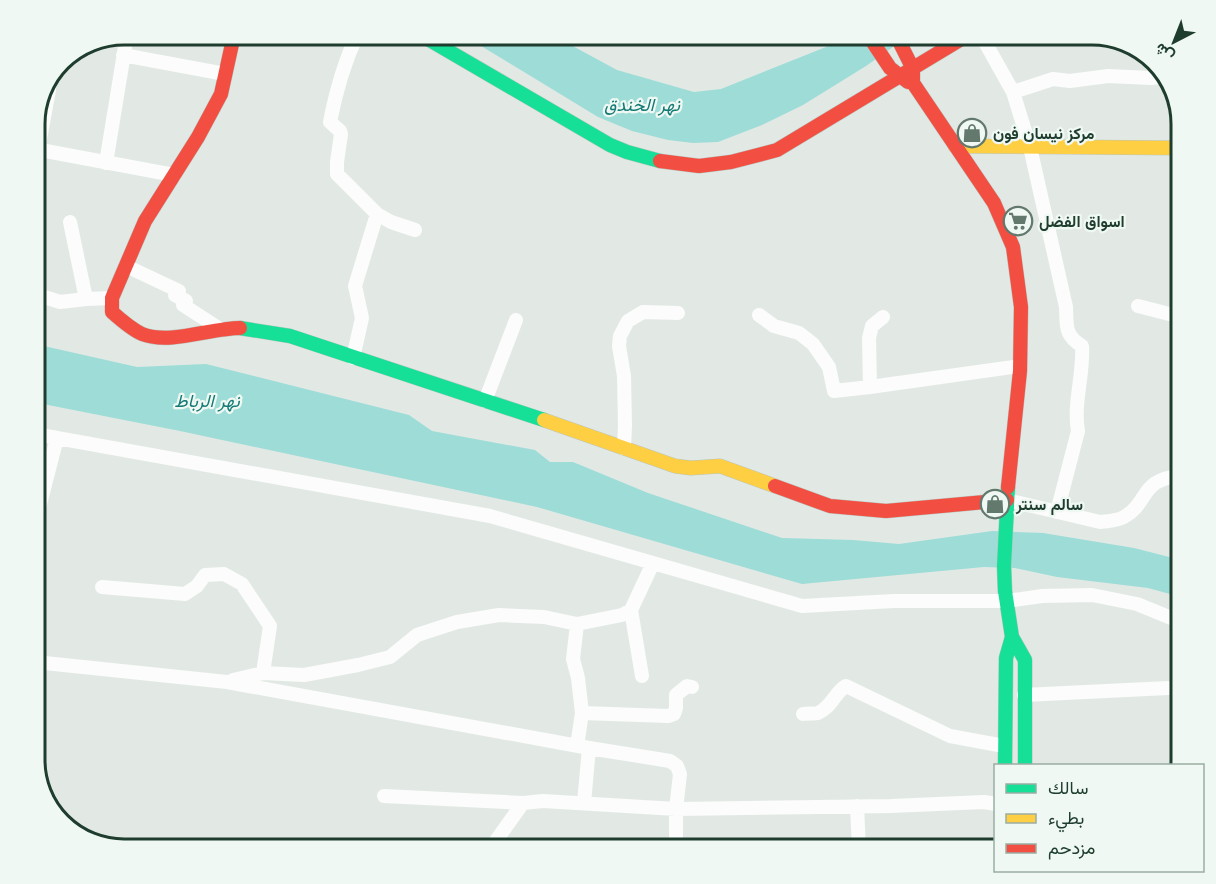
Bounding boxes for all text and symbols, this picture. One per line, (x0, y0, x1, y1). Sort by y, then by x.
north arrow (1144, 12, 1204, 72)
text: ش (1151, 39, 1178, 66)
water label: نهر الخندق (604, 95, 681, 116)
shop icon: مركز نيسان فون (956, 117, 988, 149)
place label: مركز نيسان فون (993, 125, 1095, 144)
supermarket icon: اسواق الفضل (1002, 205, 1034, 237)
place label: اسواق الفضل (1039, 213, 1125, 232)
water label: نهر الرباط (174, 391, 240, 412)
shop icon: سالم سنتر (979, 488, 1011, 520)
place label: سالم سنتر (1015, 496, 1083, 515)
legend (994, 764, 1204, 872)
text: سالك (1048, 778, 1088, 798)
text: بطيء (1048, 808, 1084, 833)
text: مزدحم (1048, 838, 1095, 860)

